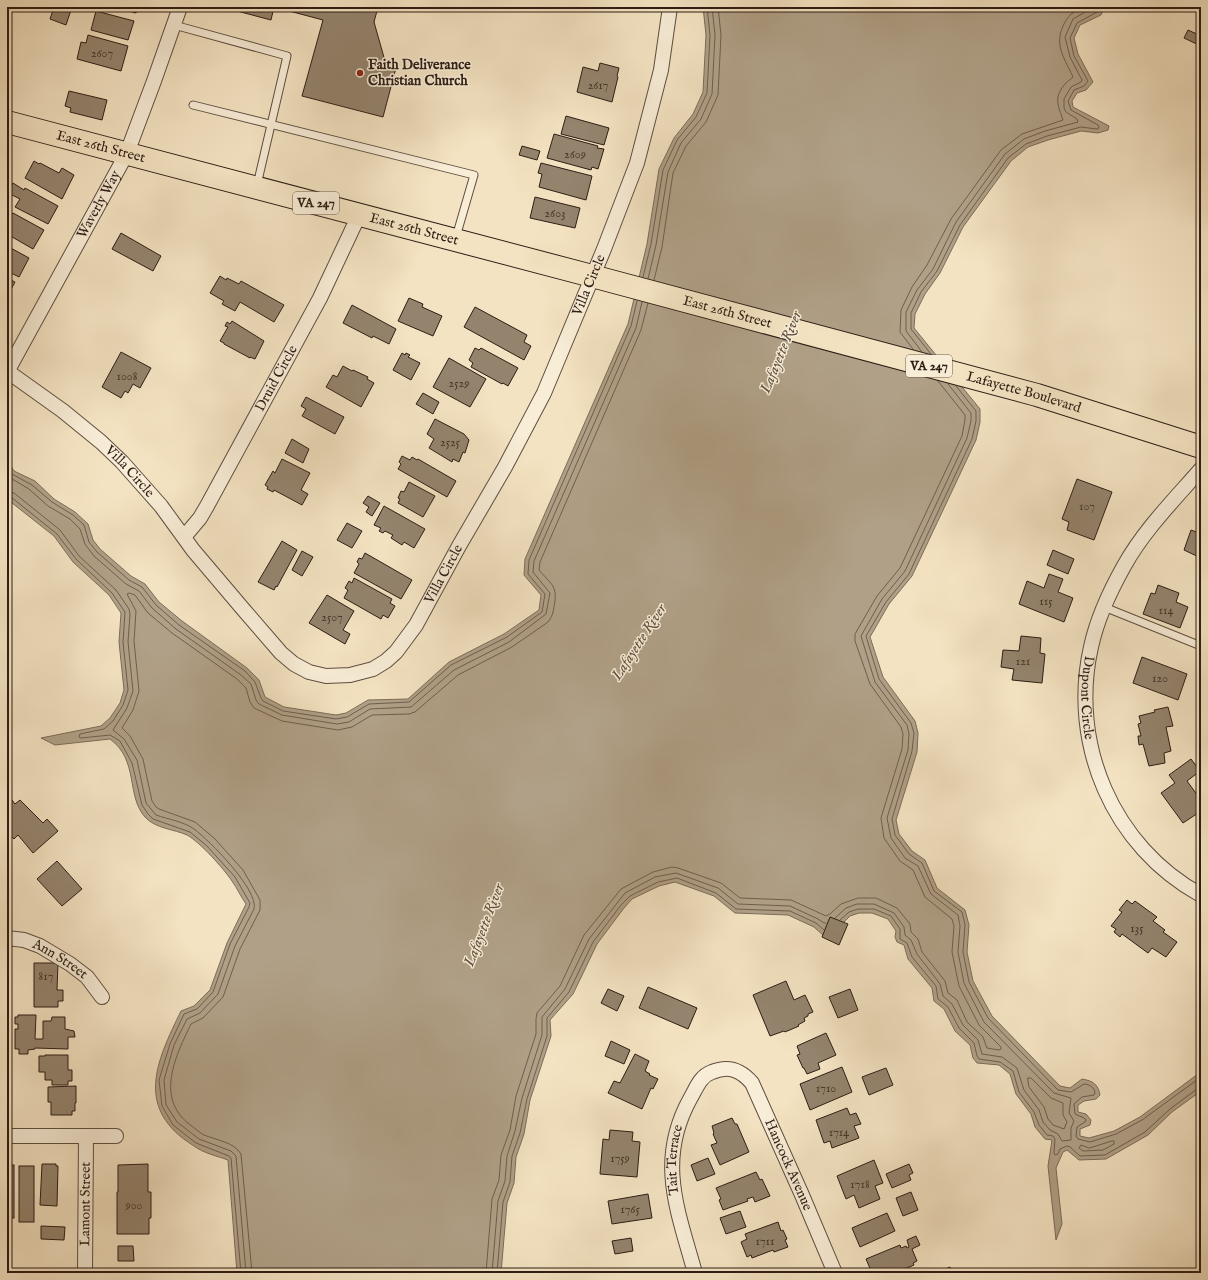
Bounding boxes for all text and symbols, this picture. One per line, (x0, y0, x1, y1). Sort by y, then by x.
house number: 2607 (91, 46, 113, 61)
place label: Faith Deliverance Christian Church (368, 56, 471, 90)
marker: Faith Deliverance Christian Church (355, 68, 365, 78)
house number: 2617 (588, 78, 608, 93)
street label: East 26th Street (54, 126, 147, 167)
house number: 2609 (564, 147, 586, 162)
street label: Waverly Way (73, 167, 125, 242)
road number: VA 247 (293, 192, 339, 214)
house number: 2603 (544, 206, 566, 221)
street label: East 26th Street (368, 209, 461, 250)
street label: Villa Circle (568, 251, 610, 319)
street label: East 26th Street (681, 292, 774, 333)
water label: Lafayette River (755, 307, 806, 397)
street label: Druid Circle (251, 342, 302, 415)
road number: VA 247 (906, 355, 952, 377)
street label: Lafayette Boulevard (964, 368, 1084, 418)
house number: 1008 (117, 369, 138, 384)
house number: 2529 (449, 376, 469, 391)
house number: 2525 (440, 435, 461, 450)
street label: Villa Circle (100, 441, 159, 502)
house number: 107 (1079, 499, 1095, 514)
street label: Villa Circle (420, 541, 467, 608)
house number: 115 (1039, 594, 1053, 609)
water label: Lafayette River (607, 600, 671, 685)
house number: 114 (1159, 603, 1174, 618)
house number: 2507 (321, 610, 343, 625)
house number: 121 (1016, 654, 1030, 669)
street label: Dupont Circle (1076, 655, 1098, 742)
house number: 120 (1152, 671, 1168, 686)
water label: Lafayette River (459, 880, 509, 970)
house number: 135 (1130, 921, 1144, 936)
street label: Ann Street (29, 935, 91, 983)
house number: 817 (39, 969, 53, 984)
house number: 1710 (816, 1081, 836, 1096)
street label: Hancock Avenue (760, 1116, 817, 1214)
street label: Tait Terrace (663, 1122, 687, 1196)
house number: 1714 (829, 1125, 849, 1140)
house number: 1759 (610, 1151, 630, 1166)
street label: Lamont Street (76, 1162, 95, 1246)
house number: 1718 (850, 1177, 870, 1192)
house number: 900 (124, 1198, 143, 1213)
house number: 1765 (620, 1202, 640, 1217)
house number: 1711 (755, 1234, 775, 1249)

